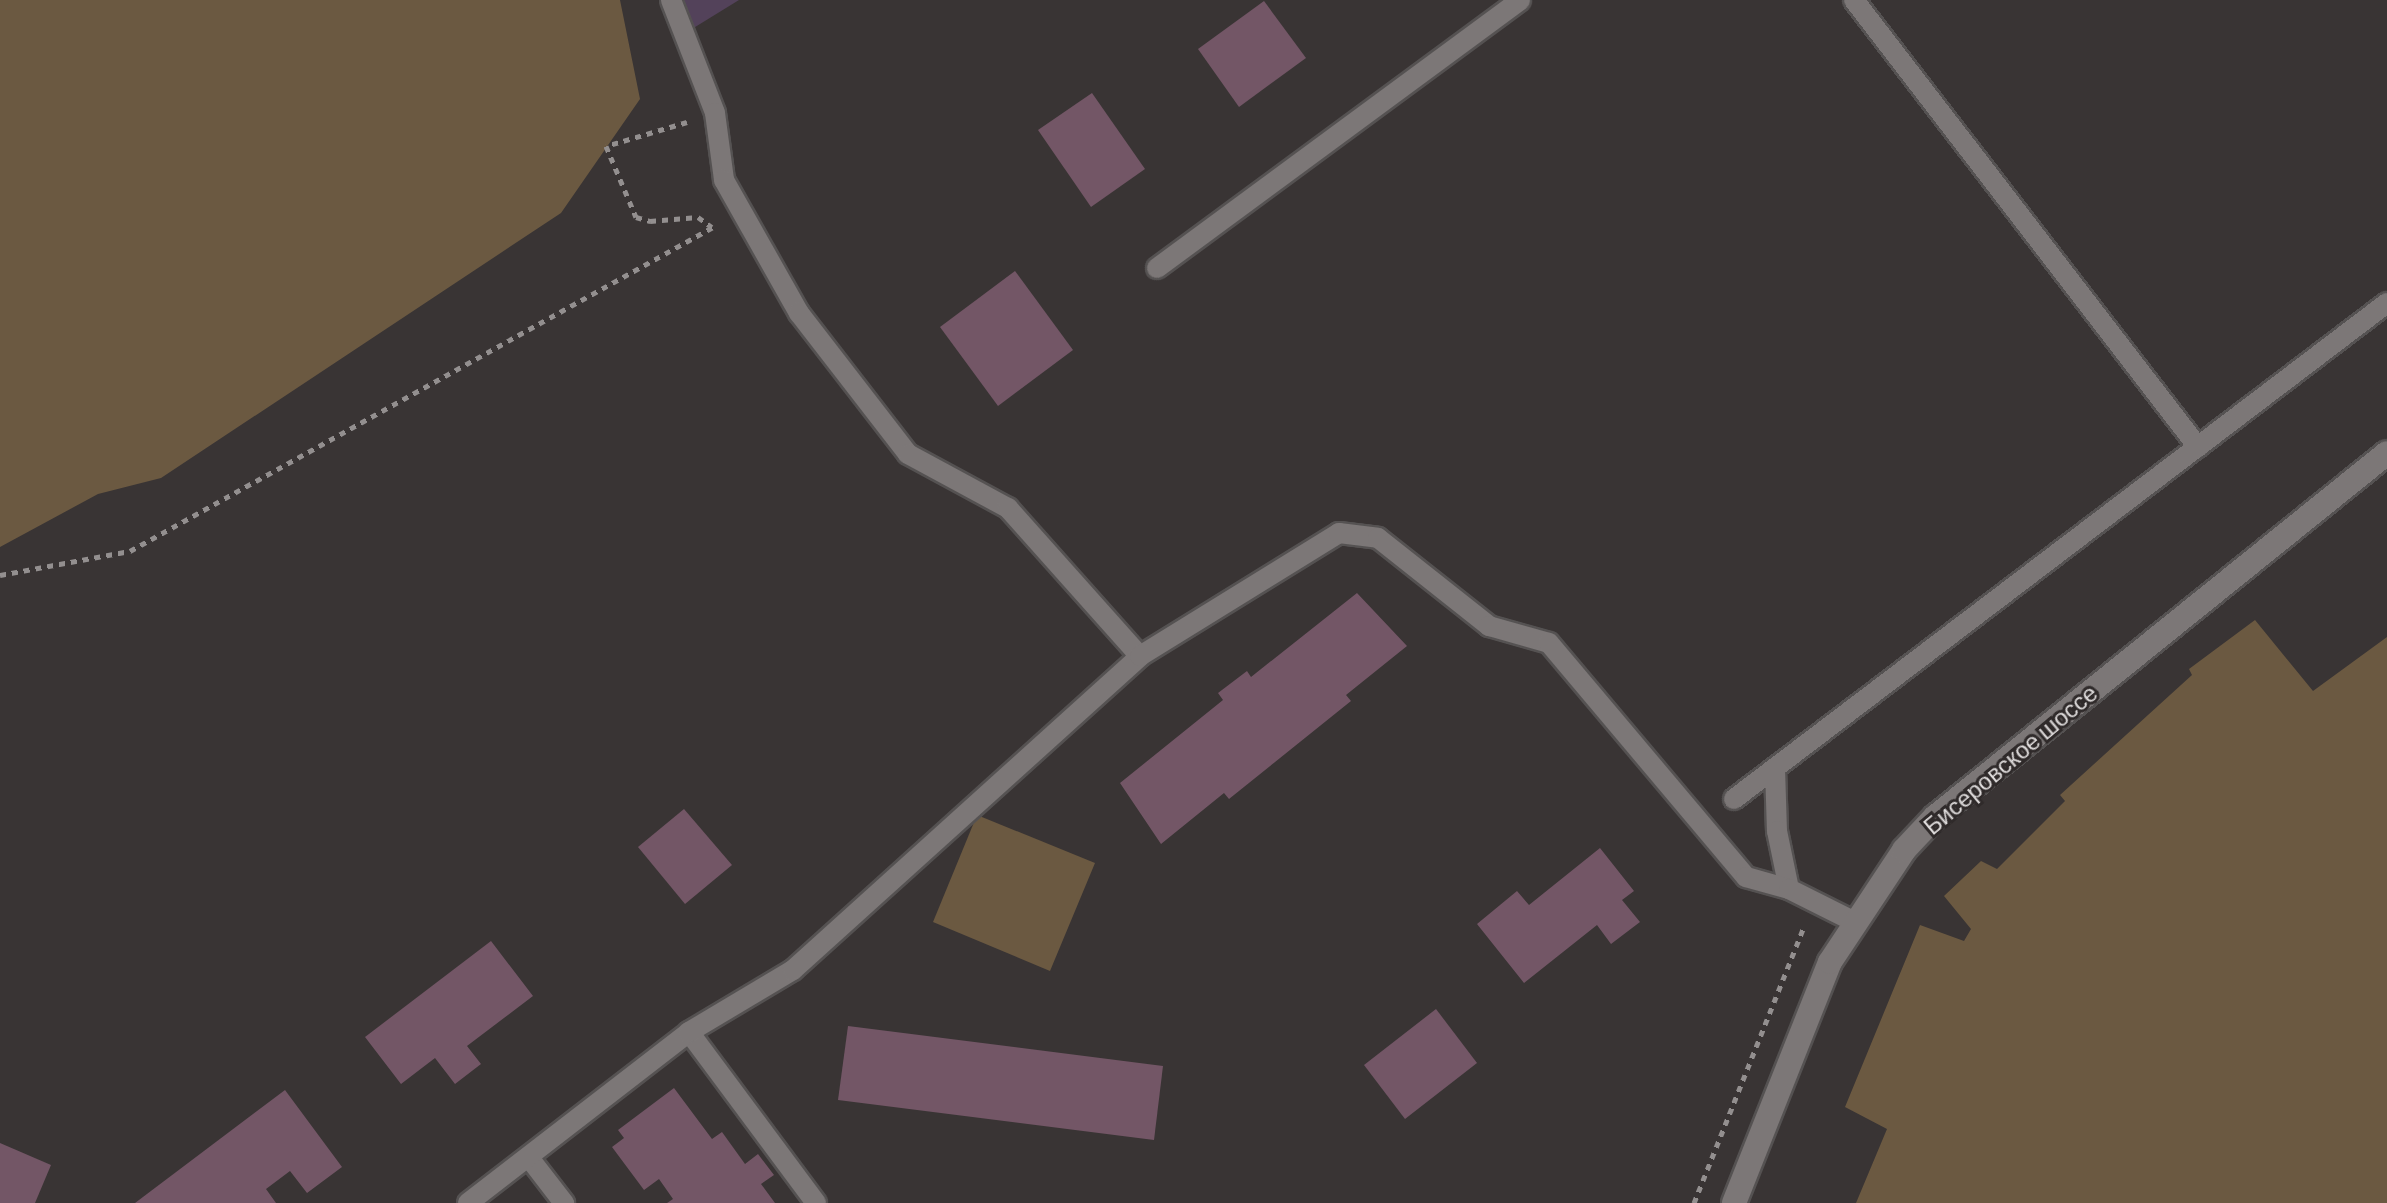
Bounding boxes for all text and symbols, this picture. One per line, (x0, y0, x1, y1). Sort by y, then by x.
street label: Бисеровское шоссе (1917, 678, 2103, 840)

